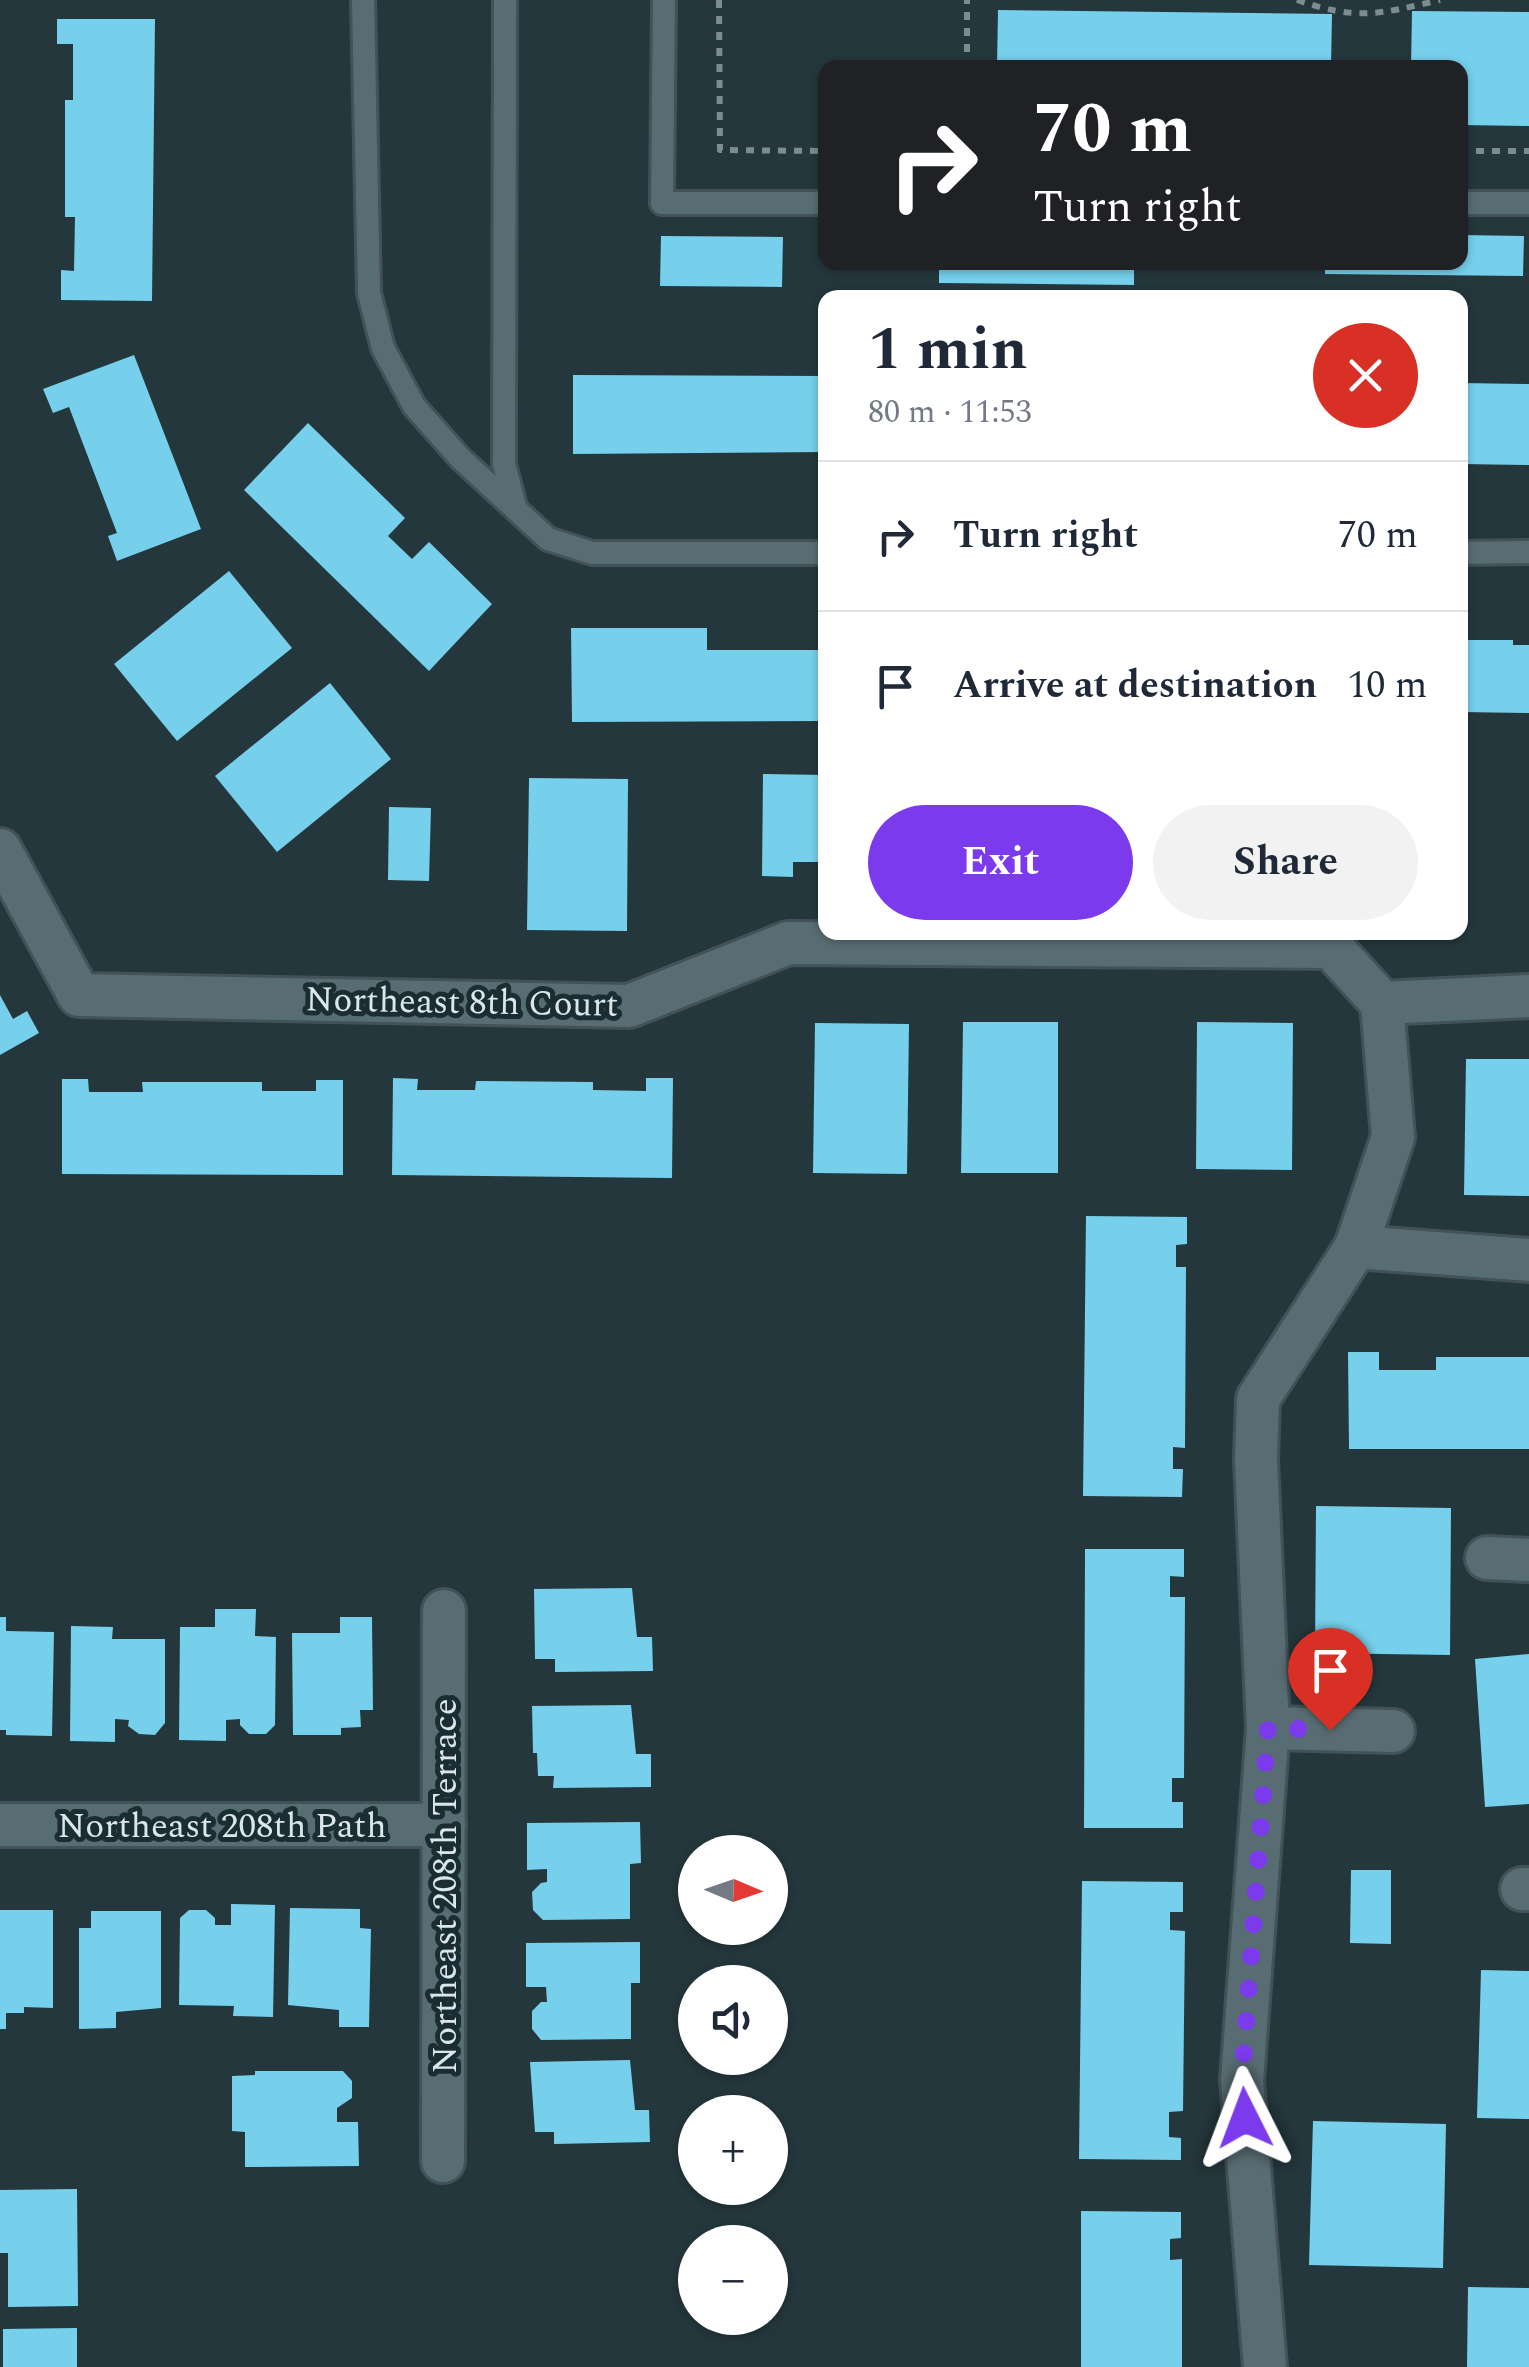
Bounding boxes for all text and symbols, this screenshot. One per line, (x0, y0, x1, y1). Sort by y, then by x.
text: 70 m (1033, 77, 1192, 183)
icon: right (868, 100, 998, 230)
text: Turn right (1033, 173, 1242, 242)
text: 1 min (868, 304, 1028, 396)
button: close (1313, 323, 1418, 428)
text: 80 m · 11:53 (868, 388, 1032, 437)
text: Turn right (953, 507, 1138, 565)
text: 70 m (1338, 507, 1418, 565)
icon: right (868, 509, 923, 564)
text: Arrive at destination (953, 657, 1317, 715)
text: 10 m (1347, 657, 1427, 715)
icon: arrive (868, 659, 923, 714)
button: Exit (868, 805, 1133, 920)
button: Share (1153, 805, 1418, 920)
street label: Northeast 8th Court (305, 973, 619, 1032)
pin (1288, 1628, 1373, 1731)
icon: arrive (1303, 1643, 1358, 1698)
street label: Northeast 208th Terrace (419, 1698, 472, 2074)
street label: Northeast 208th Path (57, 1800, 387, 1853)
north arrow (678, 1835, 788, 1945)
map controls (678, 1835, 788, 2335)
button: sound (678, 1965, 788, 2075)
position arrow (1193, 2066, 1297, 2170)
button: + (678, 2095, 788, 2205)
button: − (678, 2225, 788, 2335)

